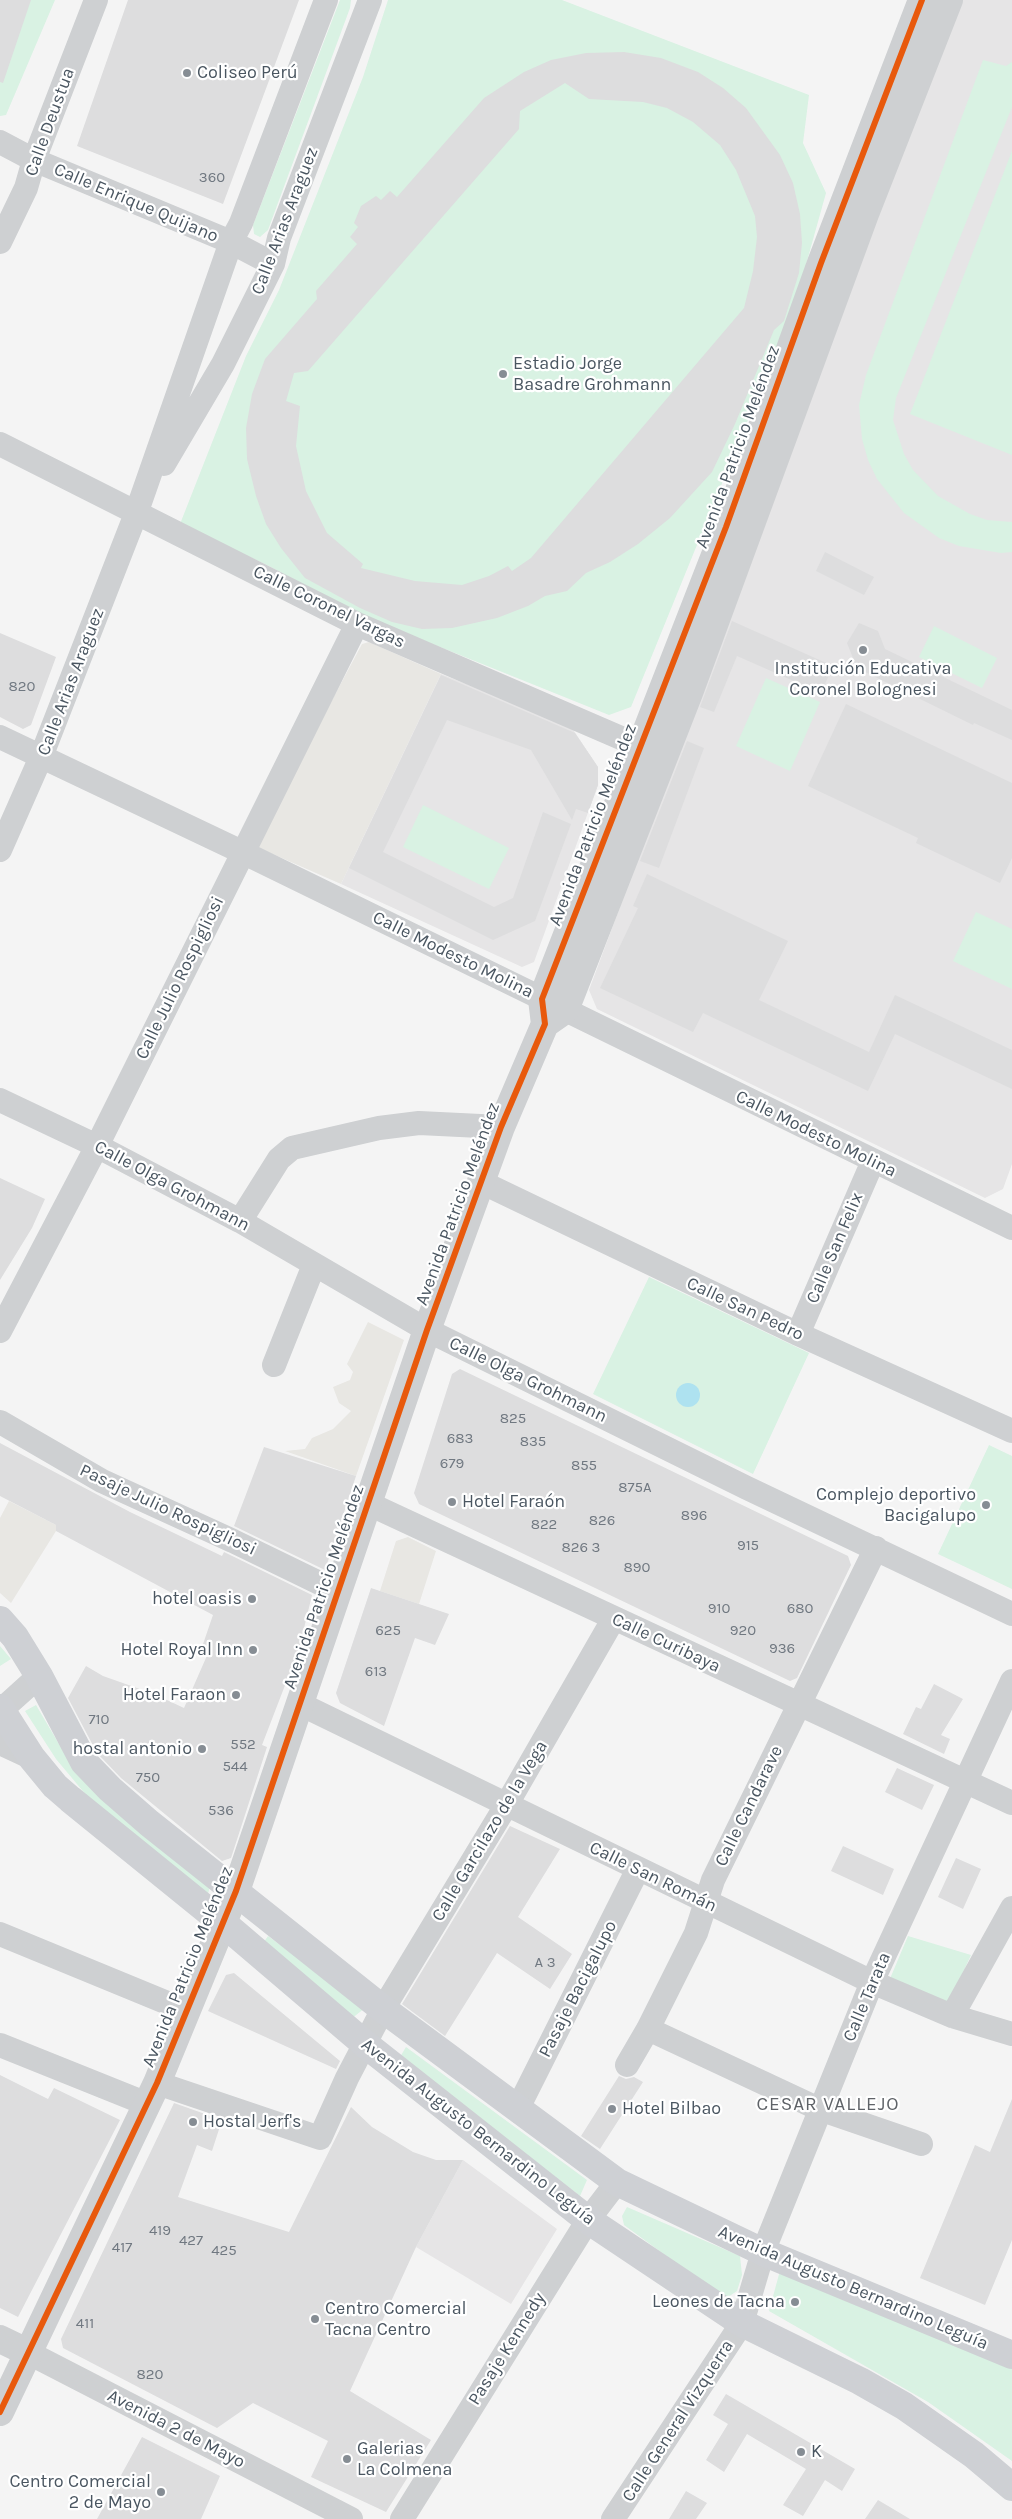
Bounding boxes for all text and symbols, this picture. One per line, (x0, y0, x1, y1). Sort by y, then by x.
place label: Coliseo Perú (197, 62, 298, 84)
street label: Calle Deustua (20, 65, 80, 179)
marker: Coliseo Perú (181, 67, 193, 79)
street label: Calle Arias Araguez (247, 144, 323, 298)
street label: Calle Enrique Quijano (51, 159, 221, 247)
house number: 360 (199, 169, 225, 187)
street label: Avenida Patricio Meléndez (691, 342, 785, 552)
place label: Estadio Jorge Basadre Grohmann (513, 353, 671, 396)
marker: Estadio Jorge Basadre Grohmann (497, 368, 509, 380)
street label: Calle Coronel Vargas (249, 561, 409, 653)
street label: Calle Arias Araguez (33, 605, 109, 759)
marker: Institución Educativa Coronel Bolognesi (857, 644, 869, 656)
place label: Institución Educativa Coronel Bolognesi (775, 658, 951, 701)
house number: 820 (9, 678, 35, 696)
street label: Avenida Patricio Meléndez (544, 721, 642, 929)
street label: Calle Julio Rospigliosi (131, 893, 229, 1063)
street label: Calle Modesto Molina (369, 907, 537, 1003)
street label: Calle Modesto Molina (732, 1086, 900, 1182)
street label: Avenida Patricio Meléndez (411, 1099, 505, 1309)
street label: Calle Olga Grohmann (91, 1136, 253, 1236)
street label: Calle San Felix (802, 1189, 868, 1307)
street label: Calle San Pedro (683, 1272, 807, 1346)
street label: Calle Olga Grohmann (446, 1332, 610, 1428)
house number: 825 (500, 1410, 526, 1428)
house number: 683 (447, 1430, 473, 1448)
house number: 835 (520, 1433, 546, 1451)
house number: 679 (440, 1455, 464, 1473)
house number: 855 (571, 1457, 597, 1475)
street label: Pasaje Julio Rospigliosi (76, 1460, 260, 1560)
house number: 875A (618, 1479, 652, 1497)
street label: Avenida Patricio Meléndez (279, 1482, 369, 1692)
place label: Complejo deportivo Bacigalupo (816, 1484, 976, 1526)
place label: Hotel Faraón (462, 1491, 565, 1513)
marker: Hotel Faraón (446, 1496, 458, 1508)
marker: Complejo deportivo Bacigalupo (980, 1499, 992, 1511)
house number: 896 (681, 1507, 707, 1525)
house number: 826 (589, 1512, 615, 1530)
house number: 822 (531, 1516, 557, 1534)
house number: 915 (737, 1537, 759, 1555)
house number: 826 3 (562, 1539, 600, 1557)
house number: 890 (624, 1559, 650, 1577)
place label: hotel oasis (152, 1588, 242, 1610)
marker: hotel oasis (246, 1593, 258, 1605)
house number: 910 (708, 1600, 730, 1618)
house number: 680 (787, 1600, 813, 1618)
street label: Calle Curibaya (608, 1608, 724, 1678)
house number: 625 (375, 1622, 401, 1640)
house number: 920 (730, 1622, 756, 1640)
place label: Hotel Royal Inn (121, 1639, 243, 1661)
house number: 936 (769, 1640, 795, 1658)
marker: Hotel Royal Inn (247, 1644, 259, 1656)
house number: 613 (365, 1663, 387, 1681)
place label: Hotel Faraon (123, 1684, 226, 1706)
marker: Hotel Faraon (230, 1689, 242, 1701)
house number: 710 (89, 1711, 109, 1729)
house number: 552 (230, 1736, 256, 1754)
street label: Calle Garcilazo de la Vega (427, 1737, 553, 1925)
place label: hostal antonio (72, 1738, 192, 1760)
street label: Calle Candarave (710, 1742, 788, 1870)
marker: hostal antonio (196, 1743, 208, 1755)
house number: 544 (222, 1758, 248, 1776)
house number: 750 (136, 1769, 160, 1787)
house number: 536 (208, 1802, 234, 1820)
street label: Calle San Román (586, 1837, 720, 1917)
street label: Avenida Patricio Meléndez (138, 1863, 238, 2071)
street label: Pasaje Bacigalupo (534, 1917, 622, 2061)
street label: Calle Tarata (839, 1949, 895, 2045)
house number: A 3 (534, 1954, 556, 1972)
street label: Avenida Augusto Bernardino Leguía (357, 2034, 599, 2230)
district label: CESAR VALLEJO (755, 2094, 901, 2116)
place label: Hotel Bilbao (622, 2098, 721, 2120)
marker: Hotel Bilbao (606, 2103, 618, 2115)
place label: Hostal Jerf's (203, 2111, 301, 2133)
marker: Hostal Jerf's (187, 2116, 199, 2128)
street label: Avenida Augusto Bernardino Leguía (715, 2221, 991, 2355)
house number: 419 (149, 2222, 171, 2240)
house number: 427 (179, 2232, 203, 2250)
house number: 417 (112, 2239, 132, 2257)
house number: 425 (211, 2242, 237, 2260)
street label: Pasaje Kennedy (464, 2289, 550, 2409)
place label: Leones de Tacna (652, 2291, 785, 2313)
marker: Leones de Tacna (789, 2296, 801, 2308)
place label: Centro Comercial Tacna Centro (325, 2298, 467, 2340)
marker: Centro Comercial Tacna Centro (309, 2313, 321, 2325)
house number: 411 (76, 2315, 94, 2333)
street label: Calle General Vizquerra (618, 2336, 738, 2506)
house number: 820 (137, 2366, 163, 2384)
street label: Avenida 2 de Mayo (104, 2385, 248, 2473)
place label: Galerias La Colmena (357, 2438, 452, 2480)
place label: K (811, 2441, 822, 2463)
marker: K (795, 2446, 807, 2458)
marker: Galerias La Colmena (341, 2453, 353, 2465)
place label: Centro Comercial 2 de Mayo (9, 2471, 151, 2514)
marker: Centro Comercial 2 de Mayo (155, 2486, 167, 2498)

